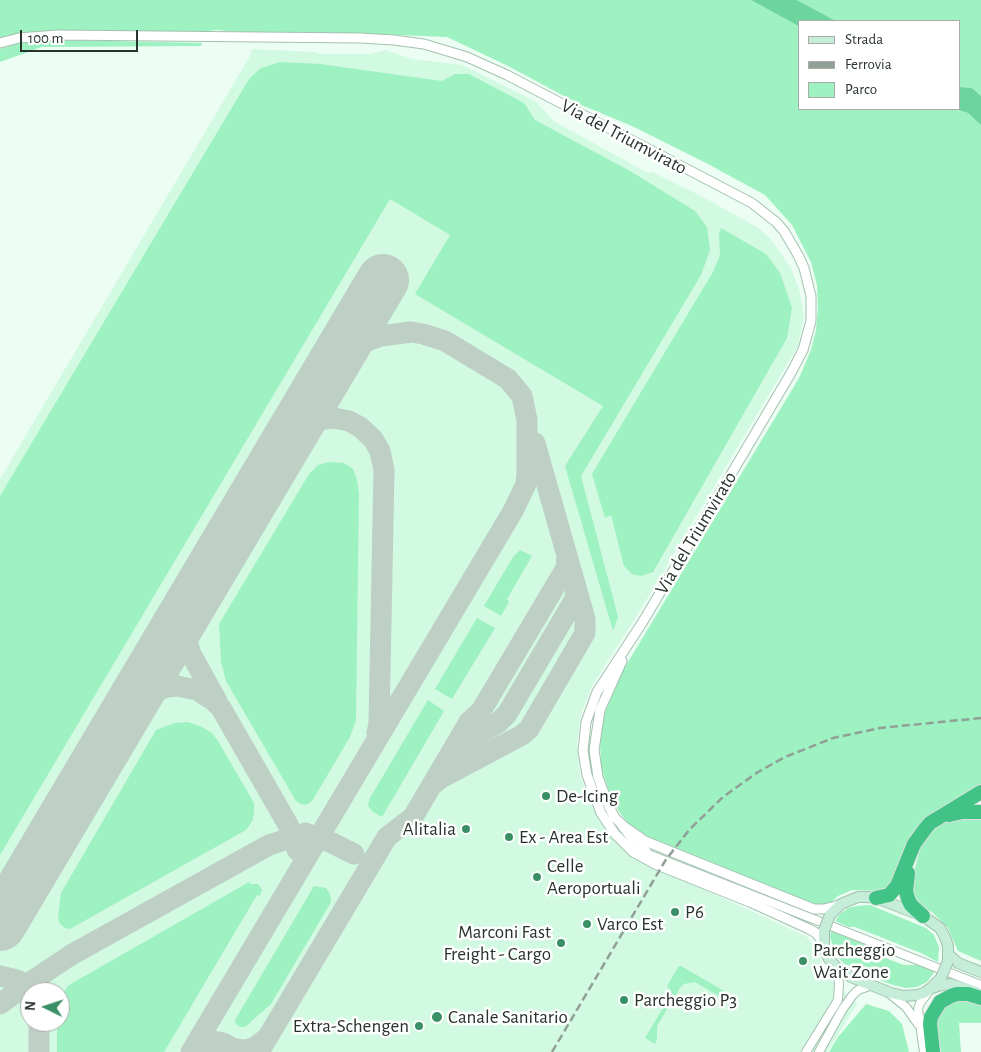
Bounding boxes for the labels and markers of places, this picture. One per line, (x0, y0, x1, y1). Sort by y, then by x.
place label: De-Icing (556, 785, 618, 807)
marker: De-Icing (540, 790, 552, 802)
place label: Alitalia (403, 818, 456, 840)
marker: Alitalia (460, 823, 472, 835)
place label: Ex - Area Est (519, 826, 608, 848)
marker: Ex - Area Est (503, 831, 515, 843)
place label: Celle Aeroportuali (547, 855, 641, 899)
marker: Celle Aeroportuali (531, 871, 543, 883)
place label: P6 (685, 901, 704, 923)
marker: P6 (669, 906, 681, 918)
place label: Varco Est (597, 913, 663, 935)
marker: Varco Est (581, 918, 593, 930)
place label: Marconi Fast Freight - Cargo (443, 921, 551, 965)
marker: Marconi Fast Freight - Cargo (555, 937, 567, 949)
place label: Parcheggio Wait Zone (813, 939, 895, 983)
marker: Parcheggio Wait Zone (797, 955, 809, 967)
place label: Parcheggio P3 (634, 989, 737, 1011)
marker: Parcheggio P3 (618, 994, 630, 1006)
place label: Canale Sanitario (448, 1006, 568, 1028)
marker: Canale Sanitario (430, 1010, 444, 1024)
place label: Extra-Schengen (293, 1015, 409, 1037)
marker: Extra-Schengen (413, 1020, 425, 1032)

